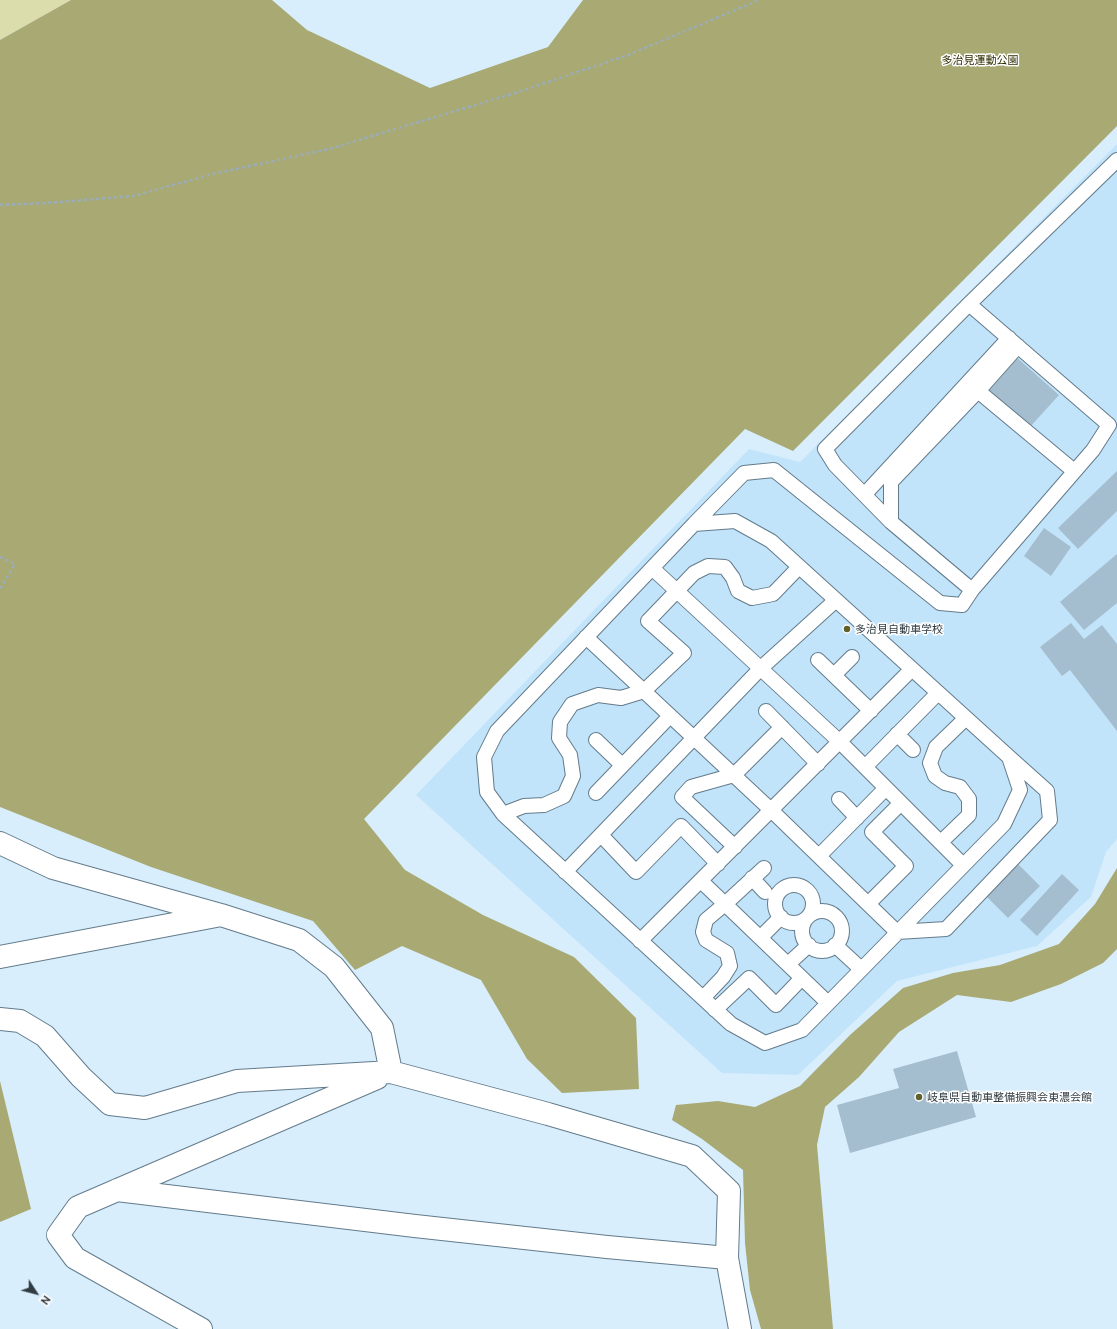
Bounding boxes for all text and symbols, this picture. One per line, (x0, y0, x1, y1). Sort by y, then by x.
park label: 多治見運動公園 (942, 53, 1018, 67)
place label: 多治見自動車学校 (855, 622, 943, 636)
marker: 多治見自動車学校 (842, 624, 852, 634)
place label: 岐阜県自動車整備振興会東濃会館 (927, 1090, 1092, 1104)
marker: 岐阜県自動車整備振興会東濃会館 (914, 1092, 924, 1102)
north arrow (16, 1273, 56, 1313)
text: N (38, 1293, 53, 1307)

